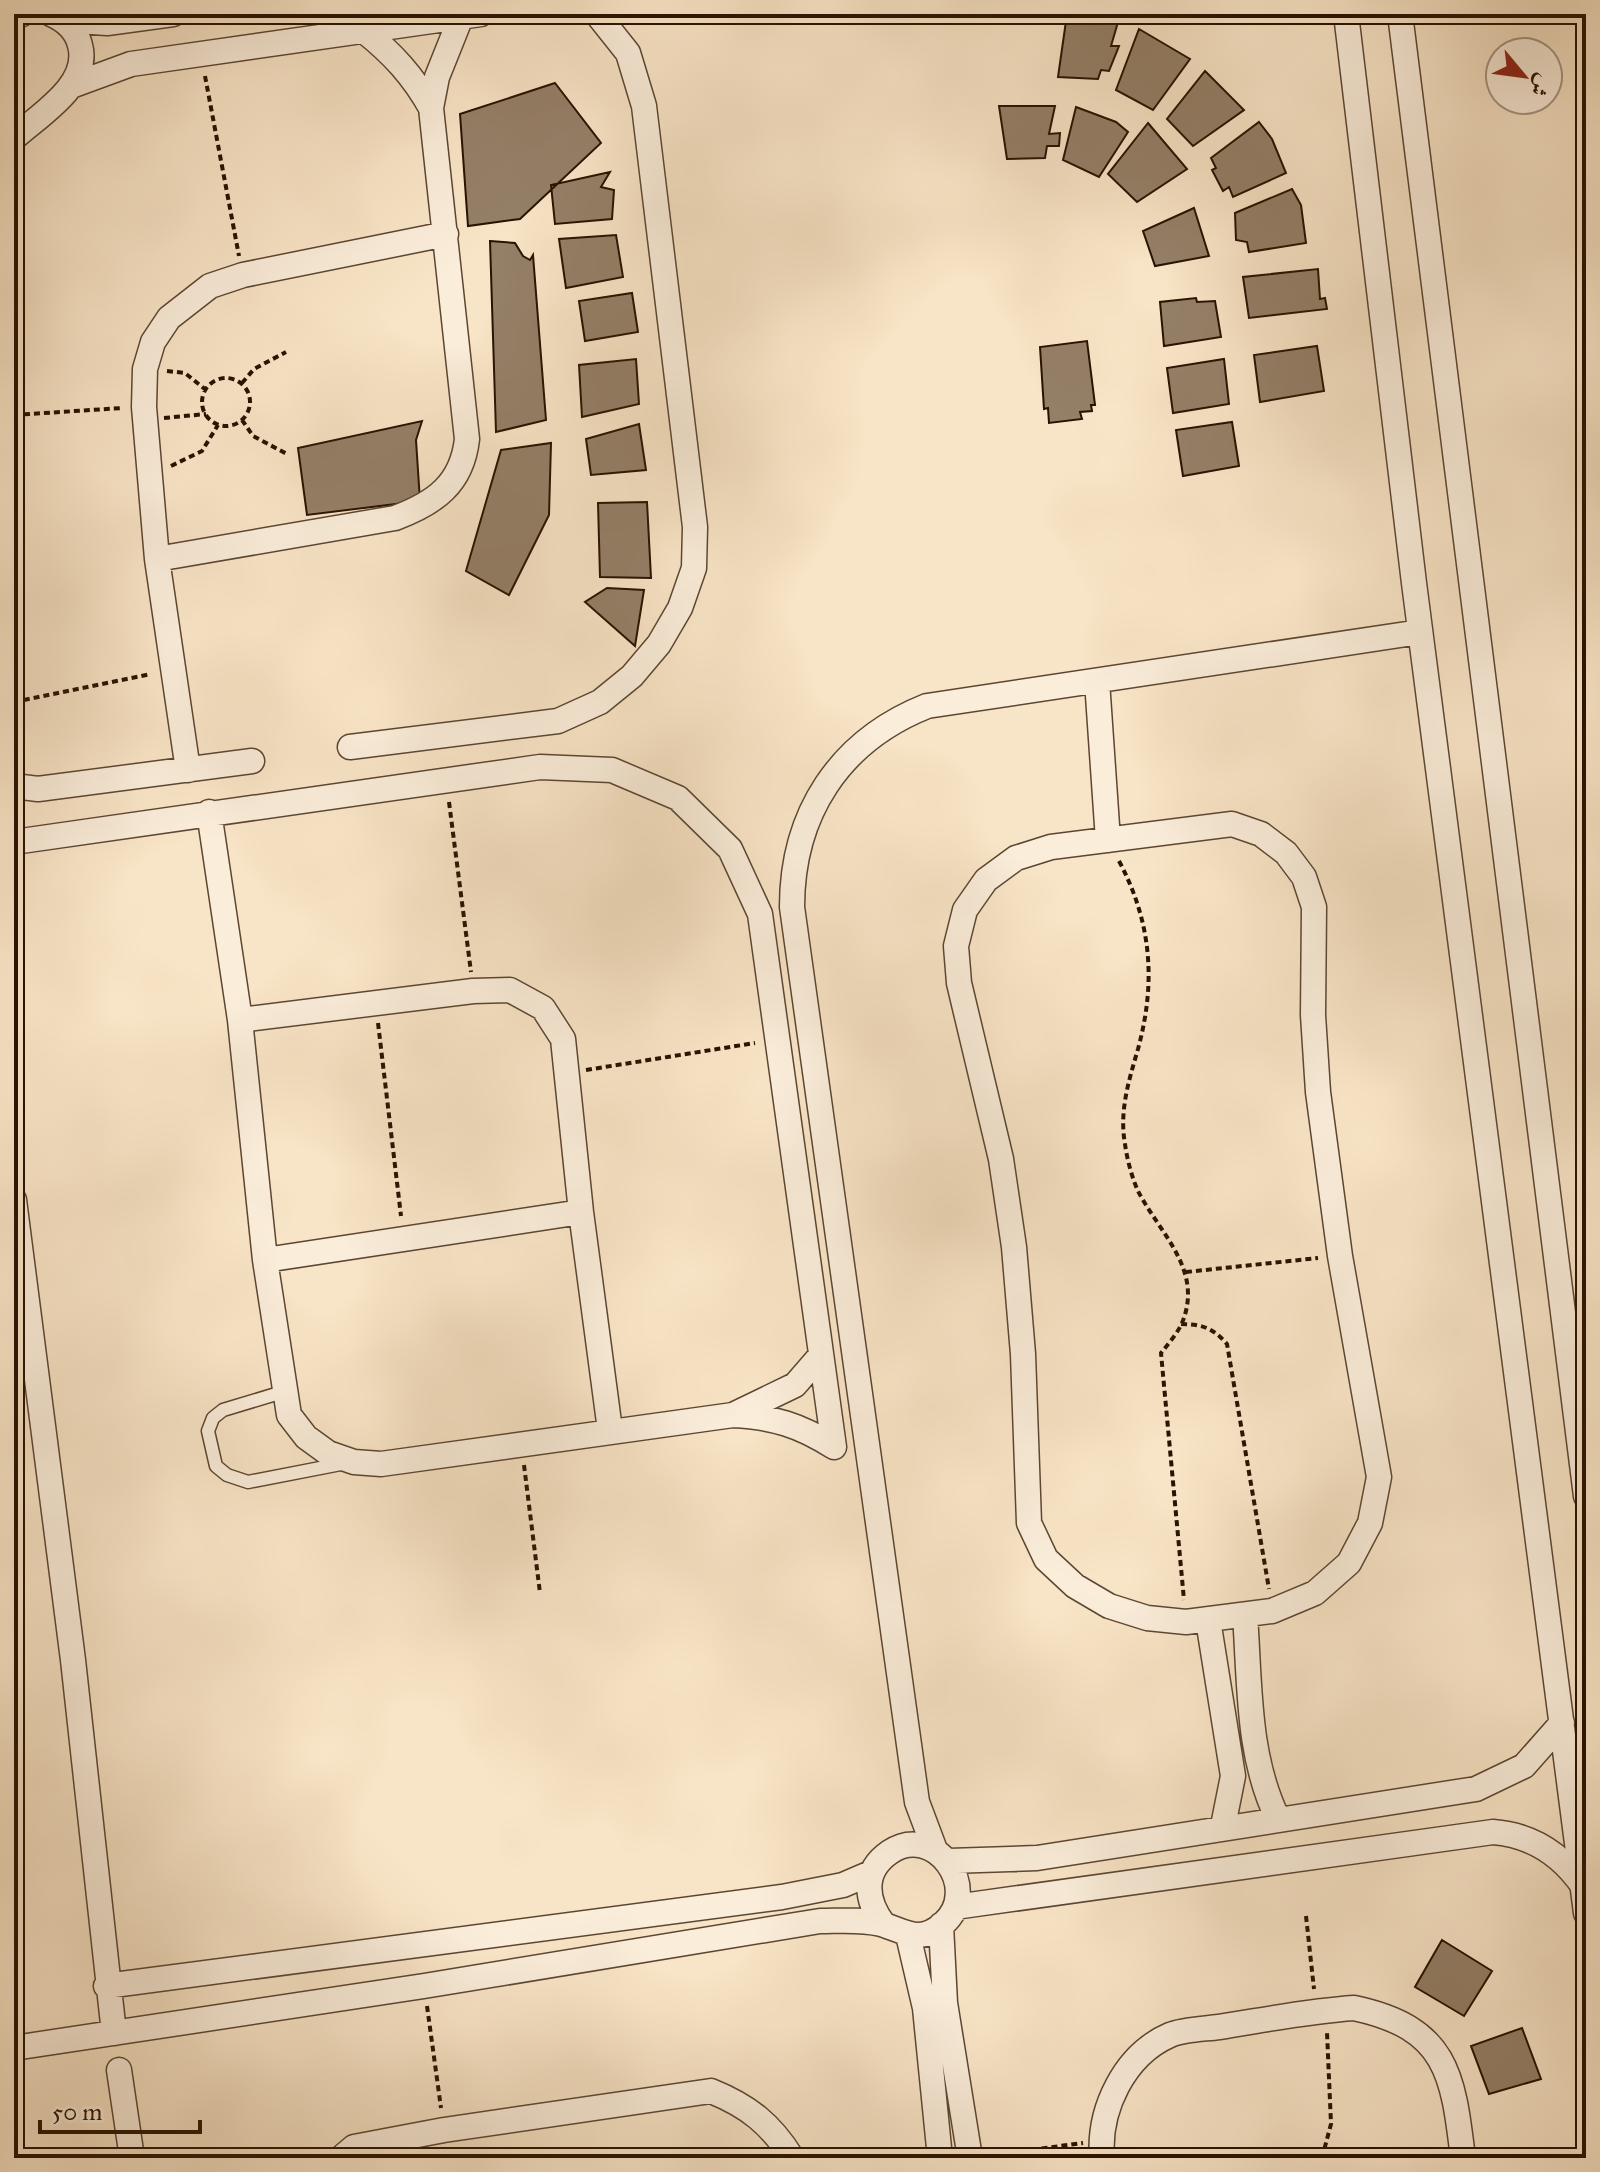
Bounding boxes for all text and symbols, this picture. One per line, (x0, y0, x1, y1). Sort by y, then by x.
north arrow (1484, 36, 1564, 116)
text: ش (1524, 69, 1558, 102)
scale bar (40, 2084, 200, 2134)
text: 50 m (52, 2097, 102, 2127)

